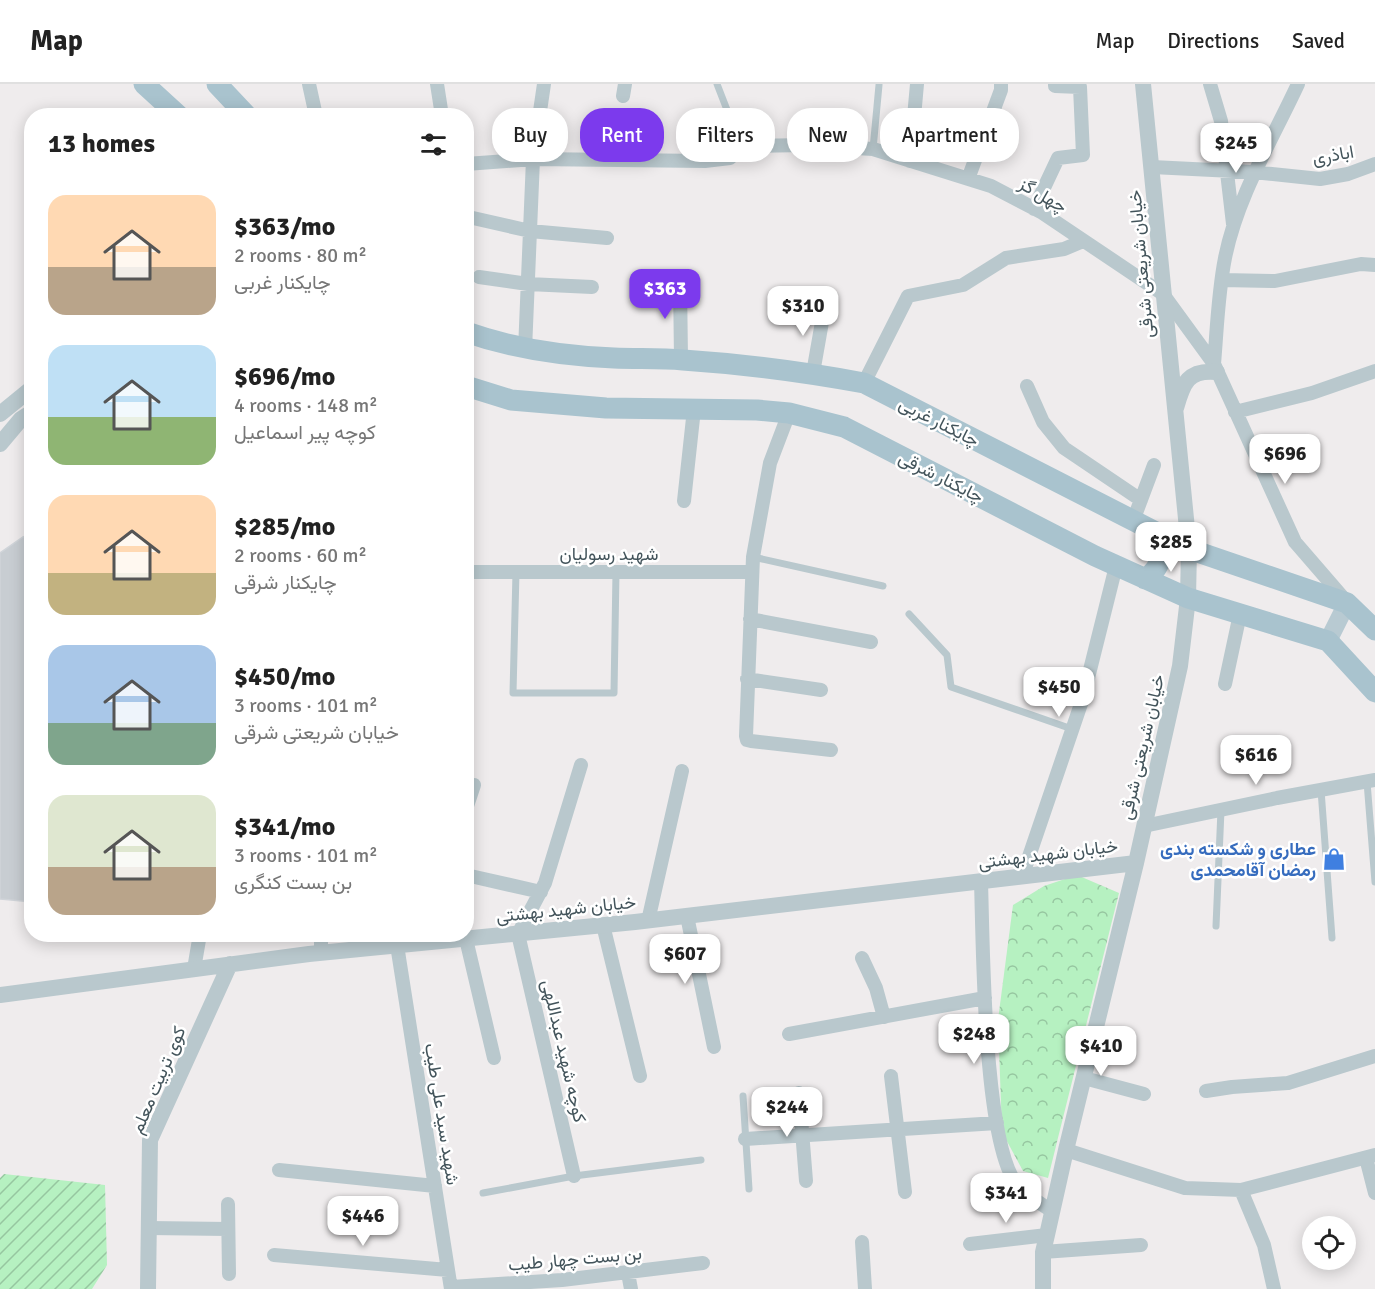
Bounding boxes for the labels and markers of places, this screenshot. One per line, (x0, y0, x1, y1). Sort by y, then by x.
pin: $245 (1200, 123, 1272, 174)
pin: $363 (629, 269, 701, 320)
pin: $310 (767, 286, 839, 337)
pin: $696 (1249, 434, 1321, 485)
pin: $285 (1135, 522, 1207, 573)
pin: $450 (1023, 667, 1095, 718)
pin: $616 (1220, 735, 1292, 786)
place label: عطاری و شکسته بندی رمضان آقامحمدی (1160, 838, 1316, 881)
shop icon: عطاری و شکسته بندی رمضان آقامحمدی (1321, 846, 1347, 872)
pin: $607 (649, 934, 721, 985)
pin: $248 (938, 1014, 1010, 1065)
pin: $410 (1065, 1026, 1137, 1077)
pin: $244 (751, 1087, 823, 1138)
pin: $341 (970, 1173, 1042, 1224)
pin: $446 (327, 1196, 399, 1247)

